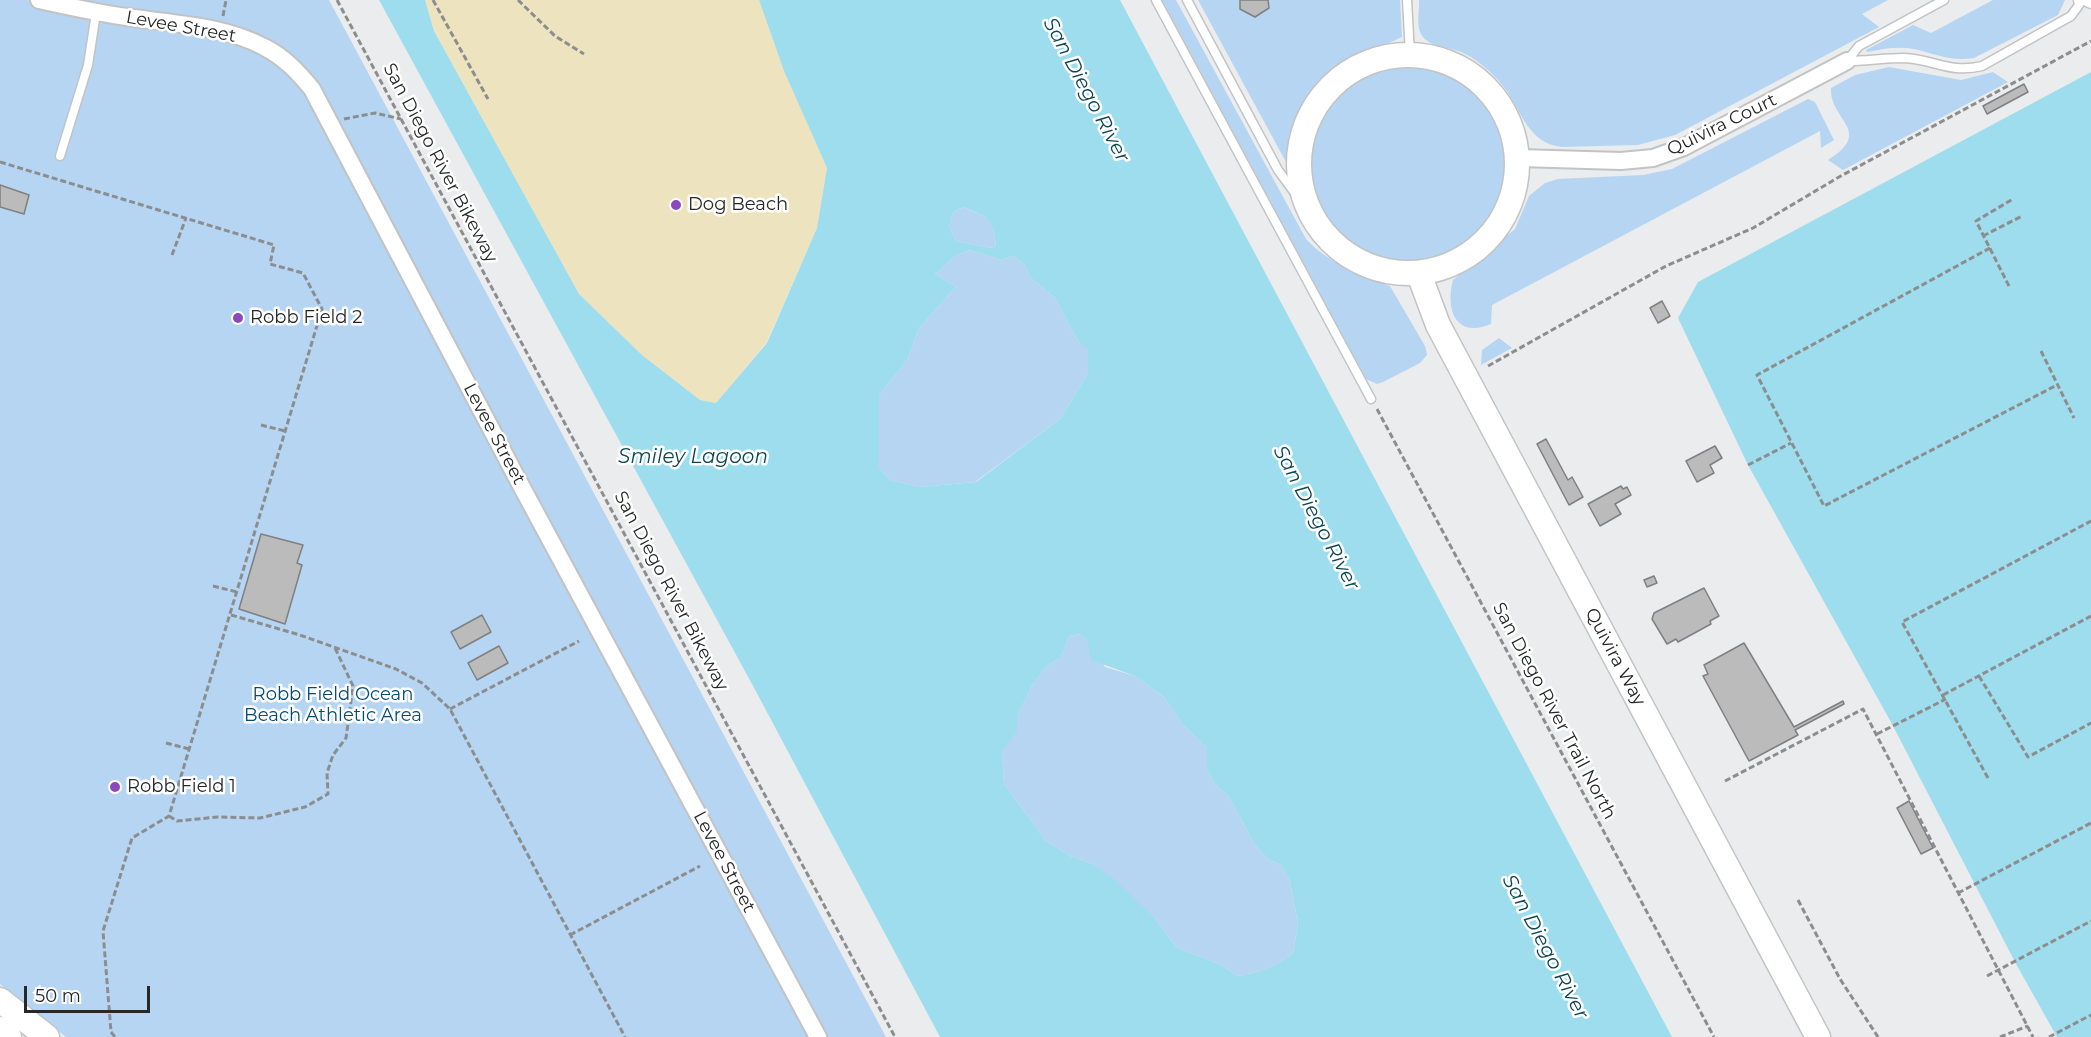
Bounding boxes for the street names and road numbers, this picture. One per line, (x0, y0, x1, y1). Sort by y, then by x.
street label: Levee Street (124, 7, 238, 47)
street label: San Diego River Bikeway (378, 60, 502, 266)
street label: Quivira Court (1664, 89, 1780, 161)
street label: Levee Street (458, 380, 530, 488)
street label: San Diego River Bikeway (609, 488, 733, 694)
street label: San Diego River Trail North (1488, 599, 1620, 823)
street label: Quivira Way (1580, 604, 1650, 710)
street label: Levee Street (688, 808, 760, 916)

